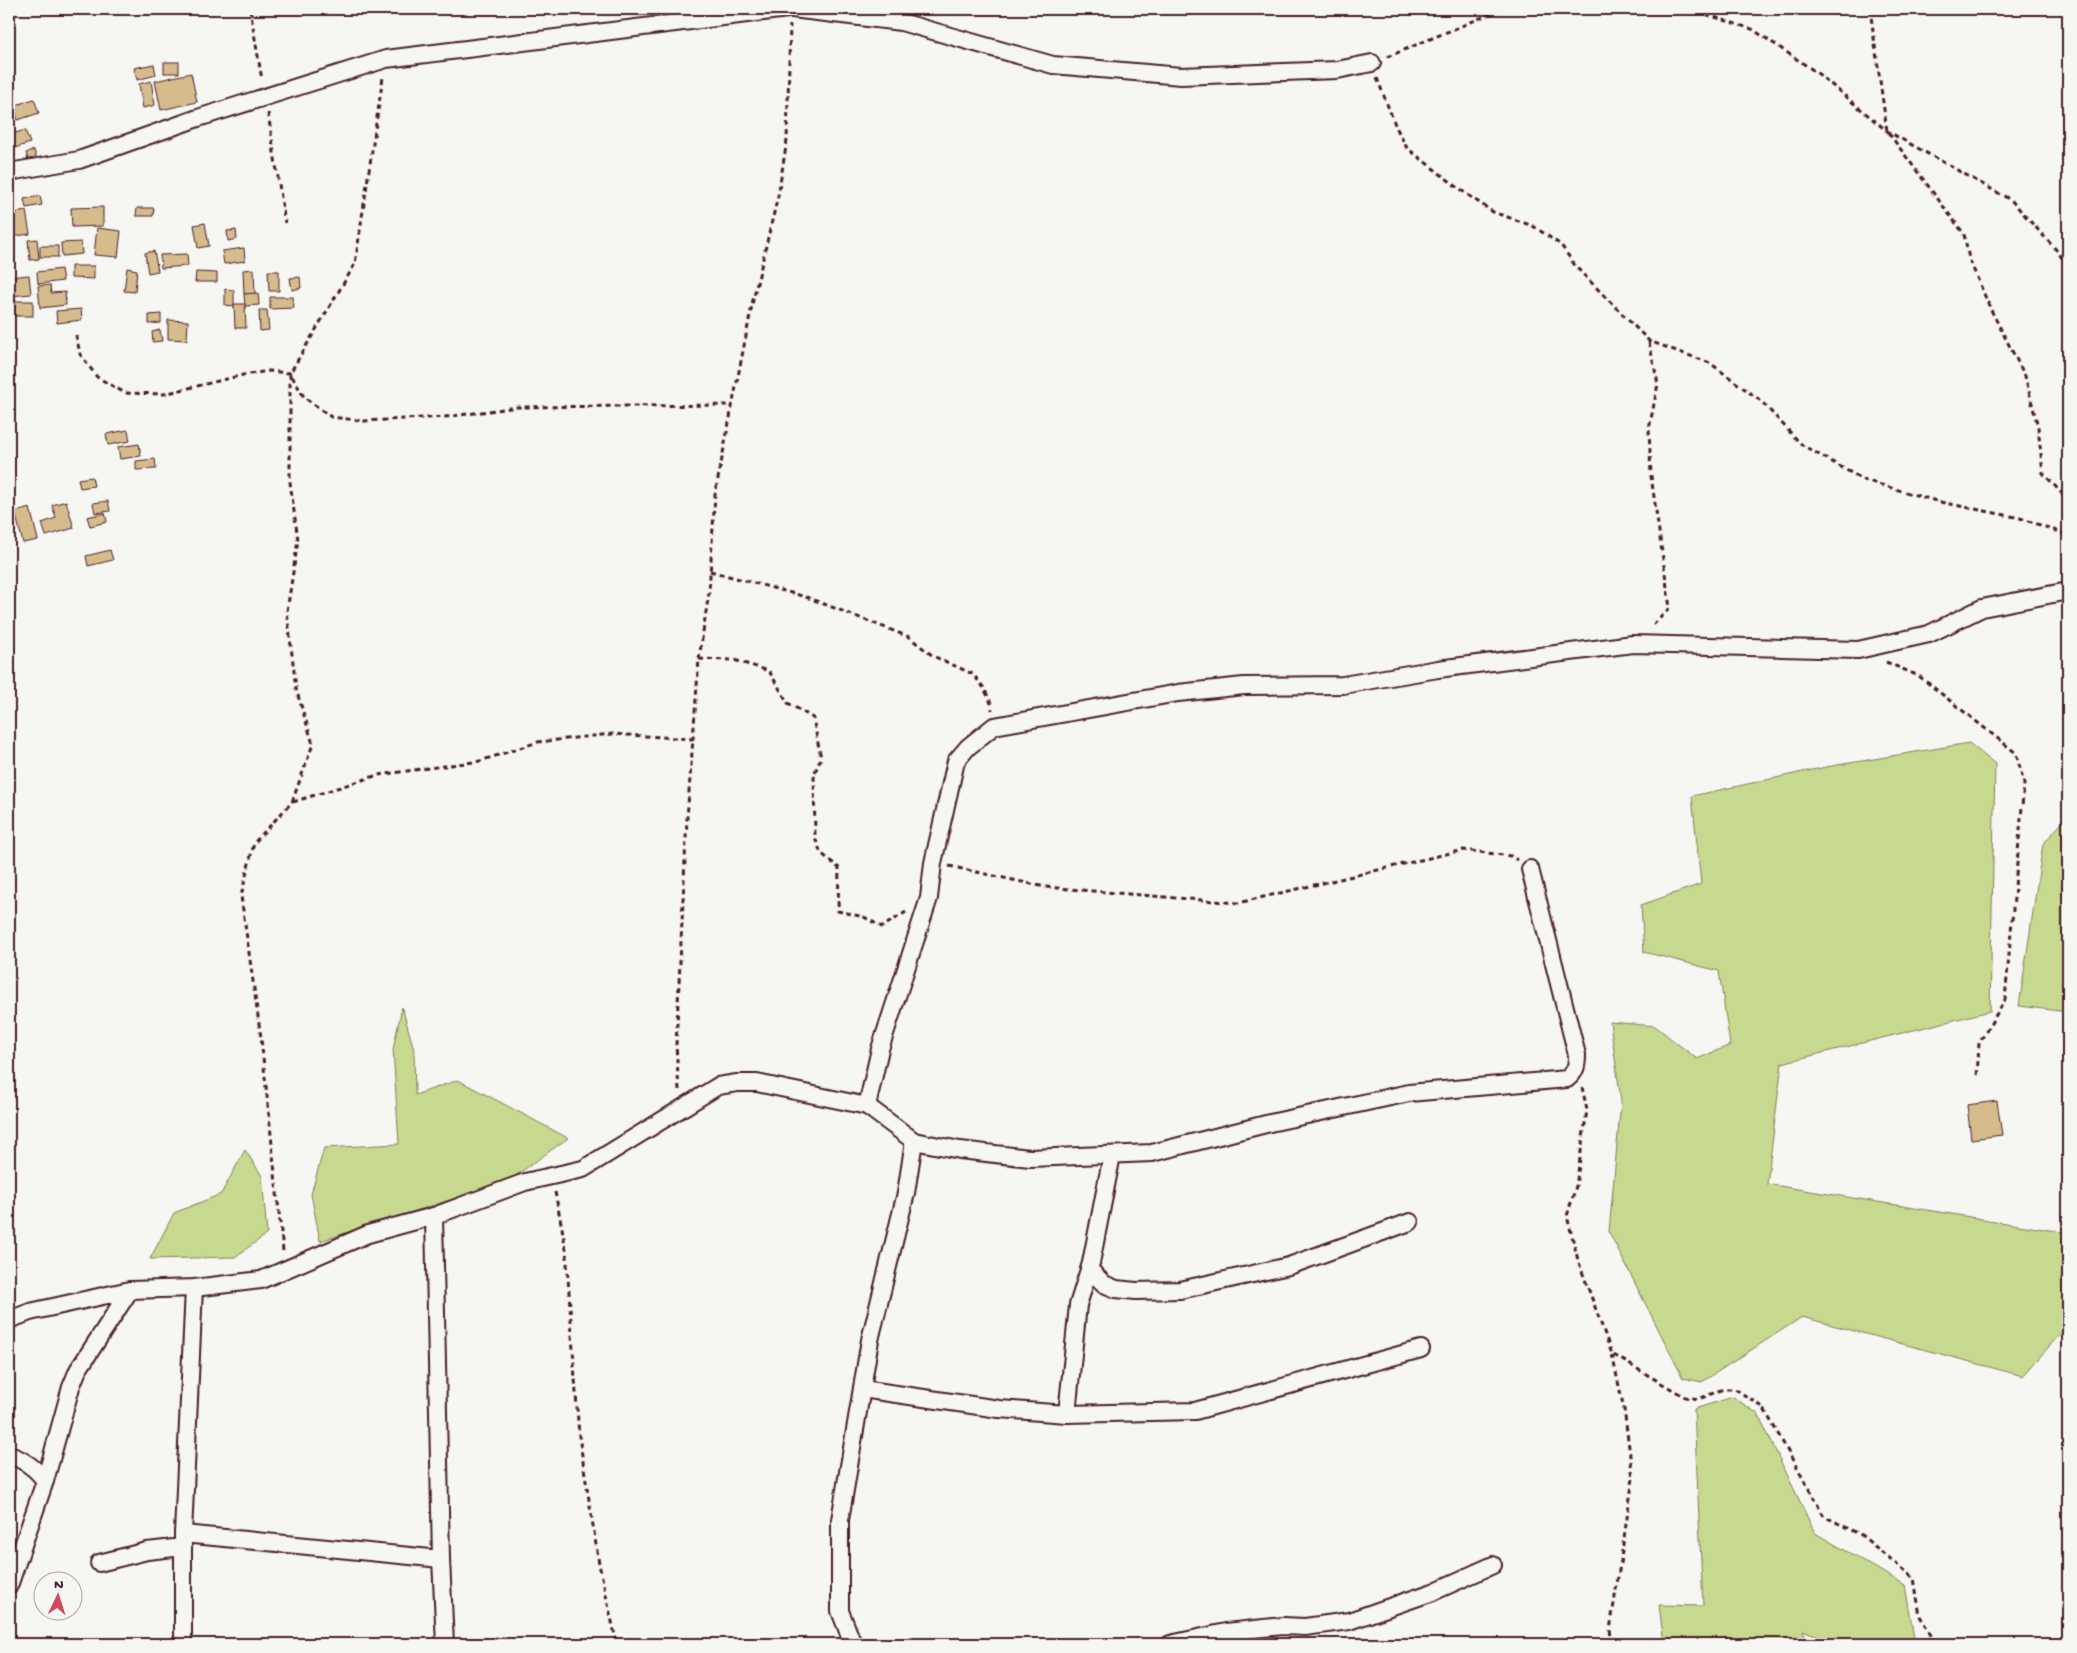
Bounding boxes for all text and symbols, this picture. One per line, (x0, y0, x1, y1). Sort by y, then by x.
north arrow (32, 1570, 82, 1620)
text: N (54, 1577, 64, 1594)

